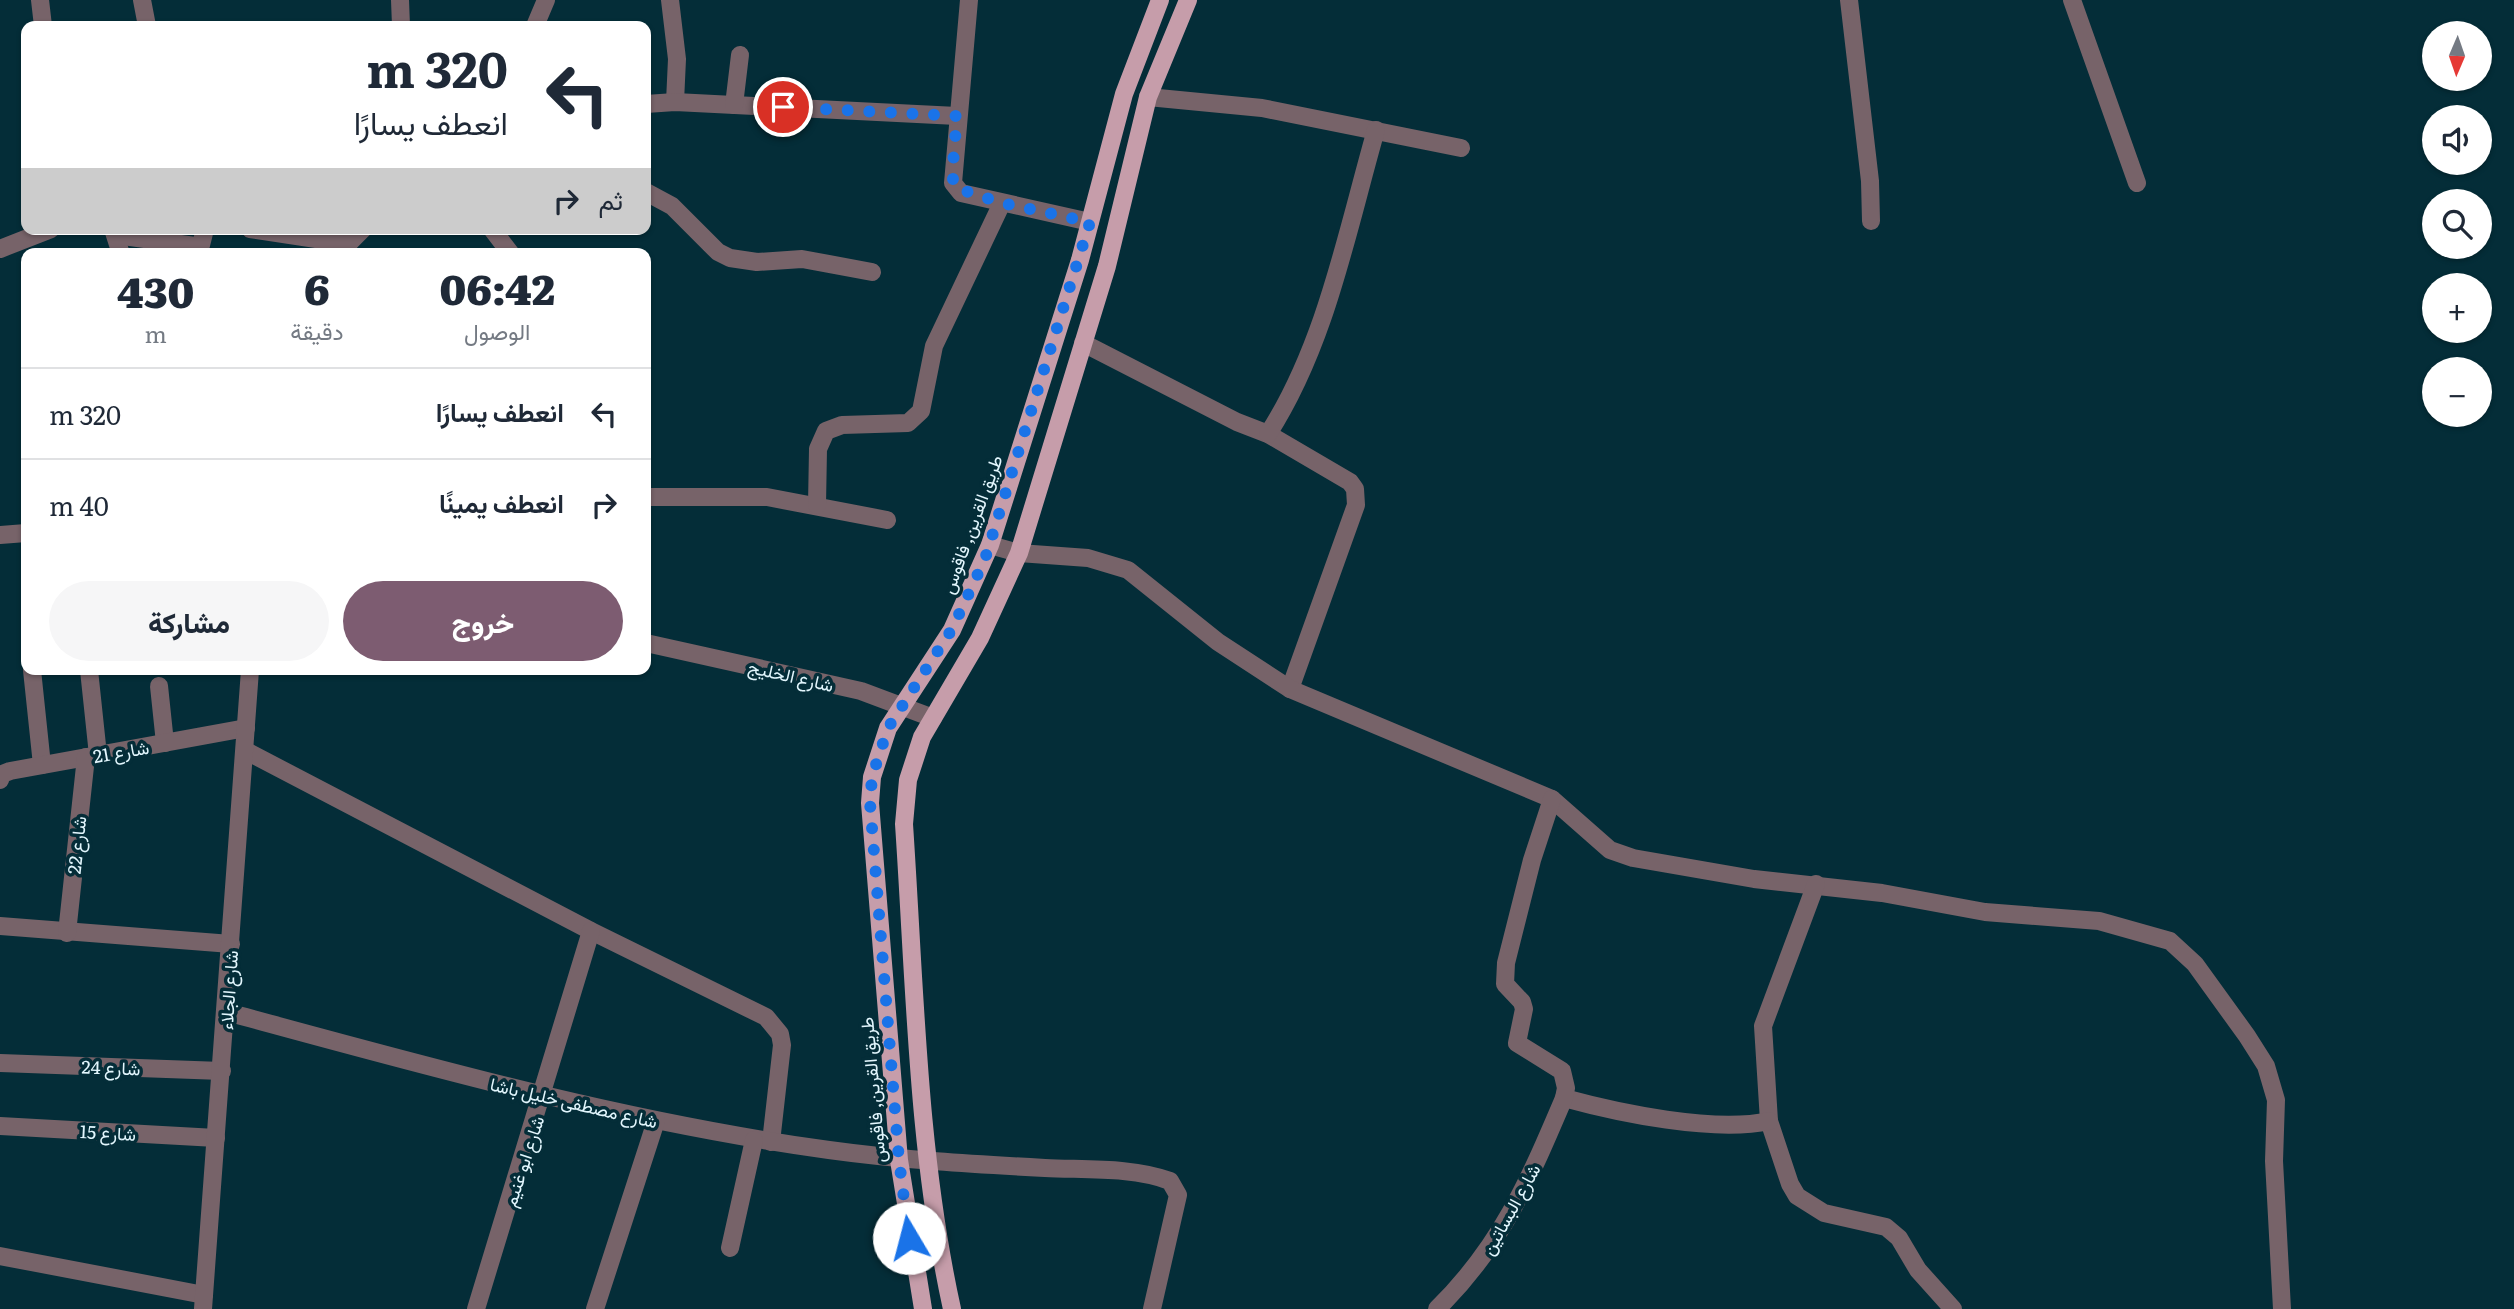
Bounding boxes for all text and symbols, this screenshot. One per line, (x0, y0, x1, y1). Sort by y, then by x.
north arrow (2422, 21, 2492, 91)
map controls (2422, 21, 2492, 427)
text: 320 m (366, 30, 508, 103)
icon: left (532, 49, 623, 140)
pin (753, 77, 813, 137)
icon: arrive (764, 88, 802, 126)
text: انعطف يسارًا (354, 97, 508, 145)
button: sound (2422, 105, 2492, 175)
text: ثم (599, 179, 623, 218)
icon: right (547, 182, 585, 220)
button: search (2422, 189, 2492, 259)
text: 6 (304, 256, 330, 318)
text: 06:42 (440, 256, 555, 318)
text: 430 (117, 259, 194, 321)
button: + (2422, 273, 2492, 343)
text: دقيقة (290, 313, 344, 347)
text: الوصول (464, 313, 530, 347)
text: m (144, 316, 167, 350)
button: − (2422, 357, 2492, 427)
text: انعطف يسارًا (436, 391, 564, 430)
text: 320 m (49, 394, 121, 433)
icon: left (585, 395, 623, 433)
street label: طريق القرين, فاقوس (933, 451, 1009, 597)
text: انعطف يمينًا (439, 482, 564, 521)
text: 40 m (49, 485, 109, 524)
icon: right (585, 486, 623, 524)
button: مشاركة (49, 581, 329, 661)
button: خروج (343, 581, 623, 661)
street label: شارع الخليج (746, 652, 836, 698)
street label: شارع 21 (91, 733, 151, 769)
street label: شارع 22 (60, 815, 92, 875)
street label: شارع الجلاء (212, 949, 244, 1031)
street label: طريق القرين, فاقوس (852, 1016, 892, 1164)
street label: شارع 24 (81, 1052, 141, 1082)
street label: شارع مصطفى خليل باشا (488, 1070, 660, 1134)
street label: شارع ابو غنيم (496, 1112, 550, 1210)
street label: شارع 15 (79, 1117, 137, 1147)
street label: شارع البساتين (1474, 1158, 1546, 1260)
position arrow (872, 1201, 946, 1275)

